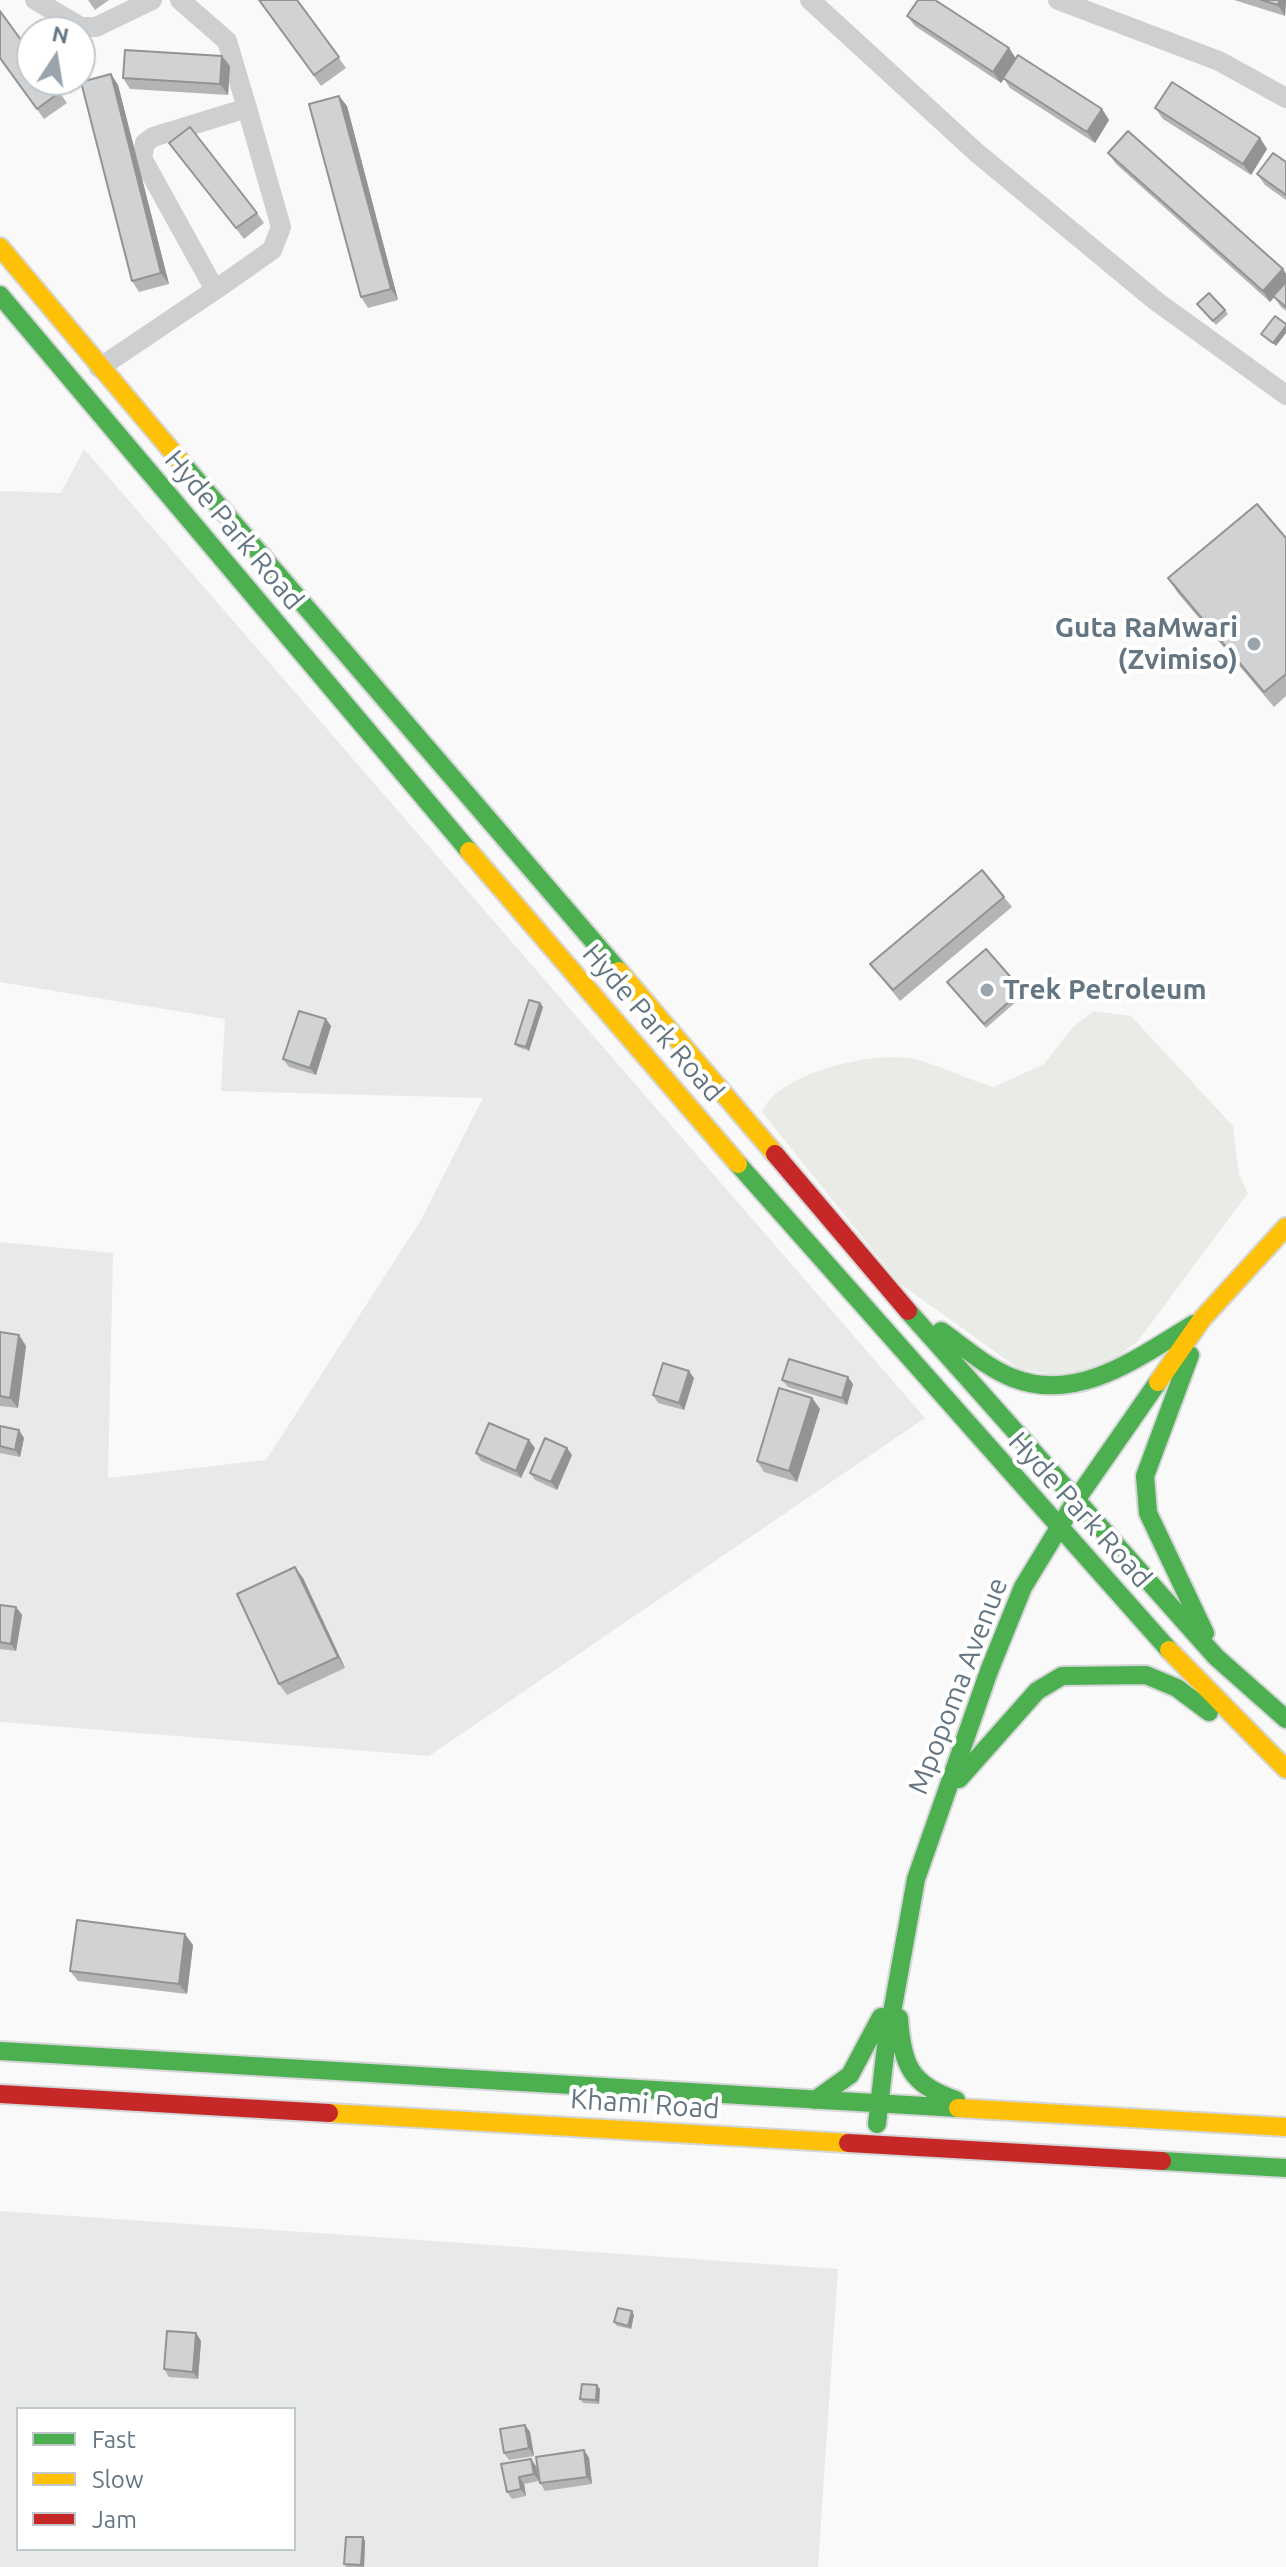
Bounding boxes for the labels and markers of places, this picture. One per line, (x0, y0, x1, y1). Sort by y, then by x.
place label: Guta RaMwari (Zvimiso) (1055, 611, 1238, 677)
marker: Guta RaMwari (Zvimiso) (1245, 635, 1263, 653)
place label: Trek Petroleum (1003, 973, 1207, 1007)
marker: Trek Petroleum (978, 981, 996, 999)

